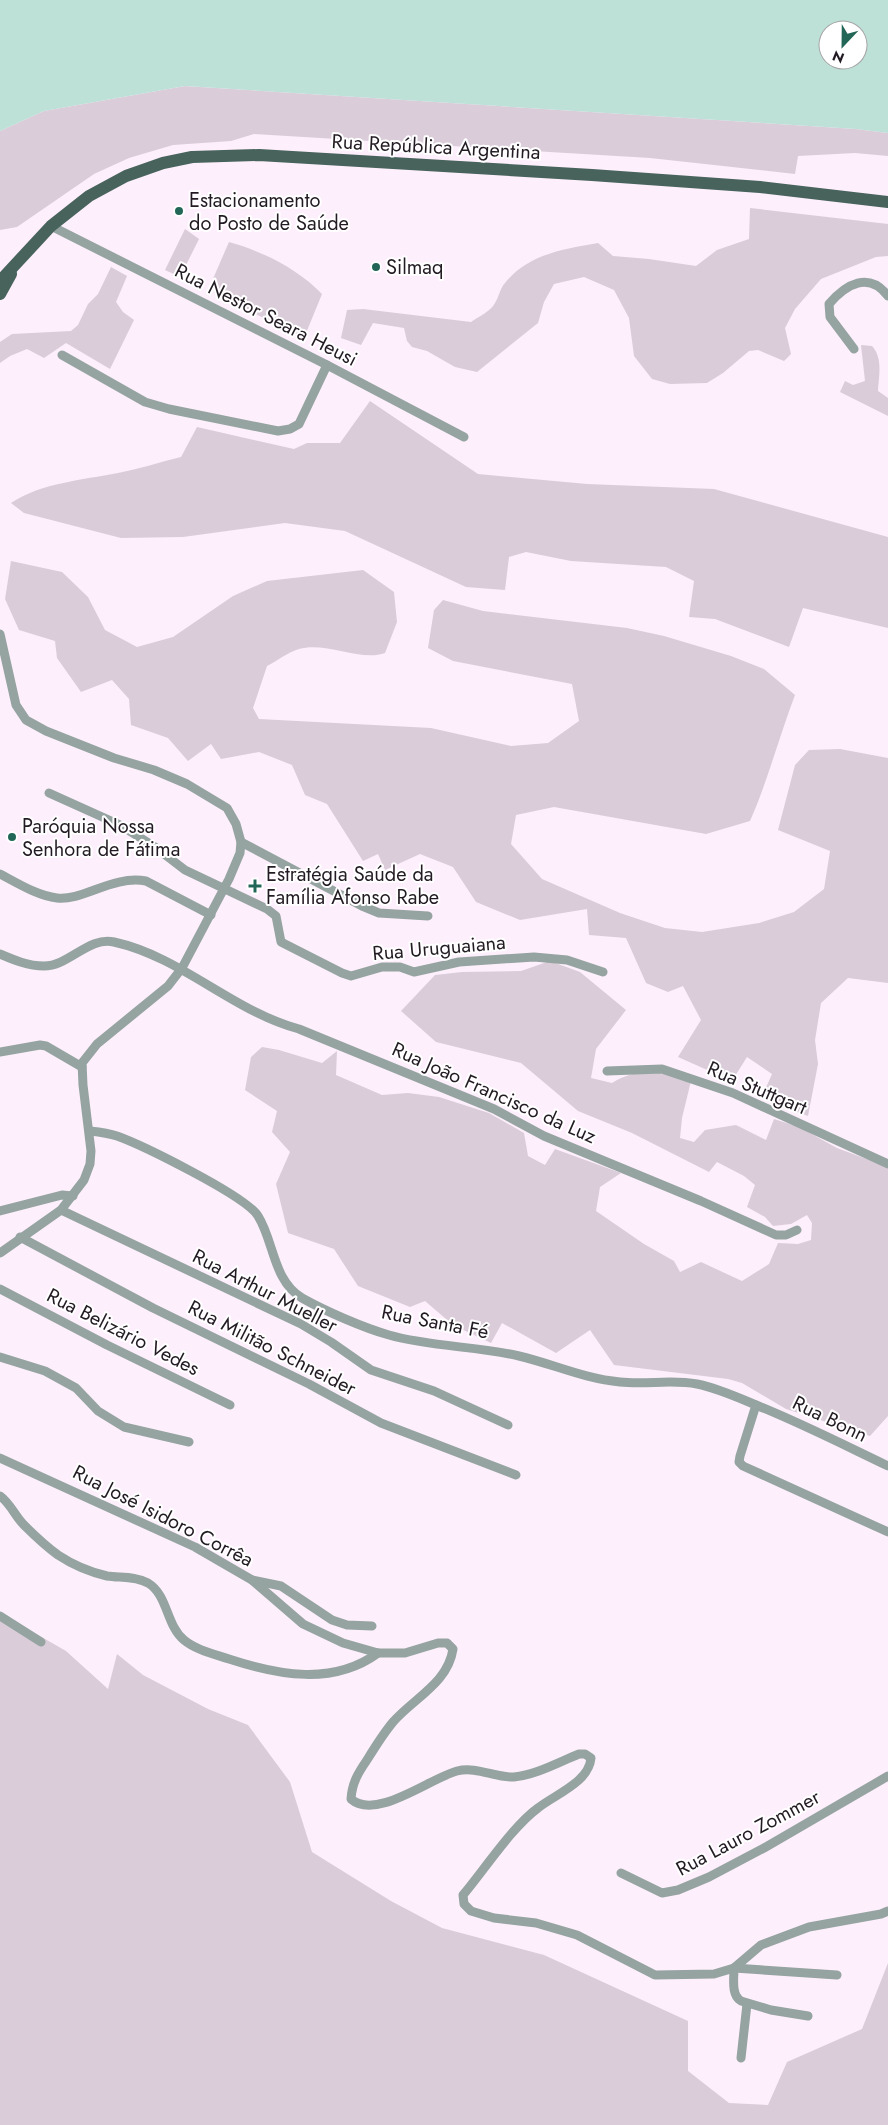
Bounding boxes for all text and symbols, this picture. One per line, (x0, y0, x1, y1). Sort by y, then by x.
north arrow (818, 20, 868, 70)
text: N (829, 46, 847, 68)
street label: Rua República Argentina (331, 127, 541, 167)
place label: Estacionamento do Posto de Saúde (189, 186, 349, 238)
marker: Estacionamento do Posto de Saúde (173, 205, 185, 217)
place label: Silmaq (386, 253, 443, 282)
street label: Rua Nestor Seara Heusi (170, 256, 362, 374)
marker: Silmaq (370, 261, 382, 273)
place label: Paróquia Nossa Senhora de Fátima (22, 812, 180, 864)
marker: Paróquia Nossa Senhora de Fátima (6, 831, 18, 843)
place label: Estratégia Saúde da Família Afonso Rabe (266, 860, 439, 912)
marker: Estratégia Saúde da Família Afonso Rabe (248, 879, 262, 893)
street label: Rua Uruguaiana (371, 928, 507, 968)
street label: Rua João Francisco da Luz (387, 1035, 601, 1151)
street label: Rua Stuttgart (703, 1054, 812, 1122)
street label: Rua Arthur Mueller (187, 1242, 343, 1340)
street label: Rua Belizário Vedes (42, 1281, 204, 1383)
street label: Rua Militão Schneider (183, 1293, 361, 1403)
street label: Rua Santa Fé (379, 1297, 491, 1347)
street label: Rua Bonn (788, 1388, 872, 1450)
street label: Rua José Isidoro Corrêa (68, 1458, 258, 1574)
street label: Rua Lauro Zommer (671, 1783, 825, 1883)

